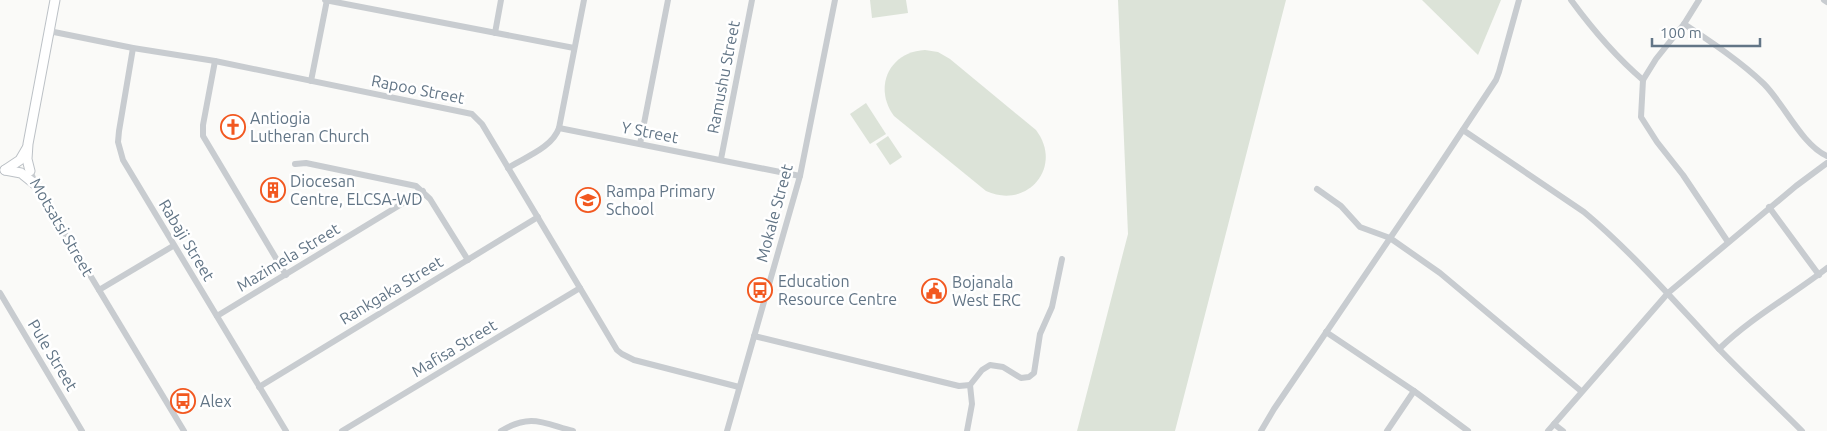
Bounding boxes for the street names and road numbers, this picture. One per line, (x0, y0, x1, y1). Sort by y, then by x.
street label: Ramushu Street (703, 18, 743, 135)
street label: Rapoo Street (370, 71, 467, 107)
street label: Y Street (620, 118, 681, 146)
street label: Mokale Street (752, 161, 796, 264)
street label: Motsatsi Street (27, 175, 98, 280)
street label: Rabaji Street (156, 196, 219, 285)
street label: Mazimela Street (233, 219, 343, 295)
street label: Rankgaka Street (336, 252, 446, 328)
street label: Mafisa Street (408, 315, 500, 380)
street label: Pule Street (25, 316, 82, 395)

